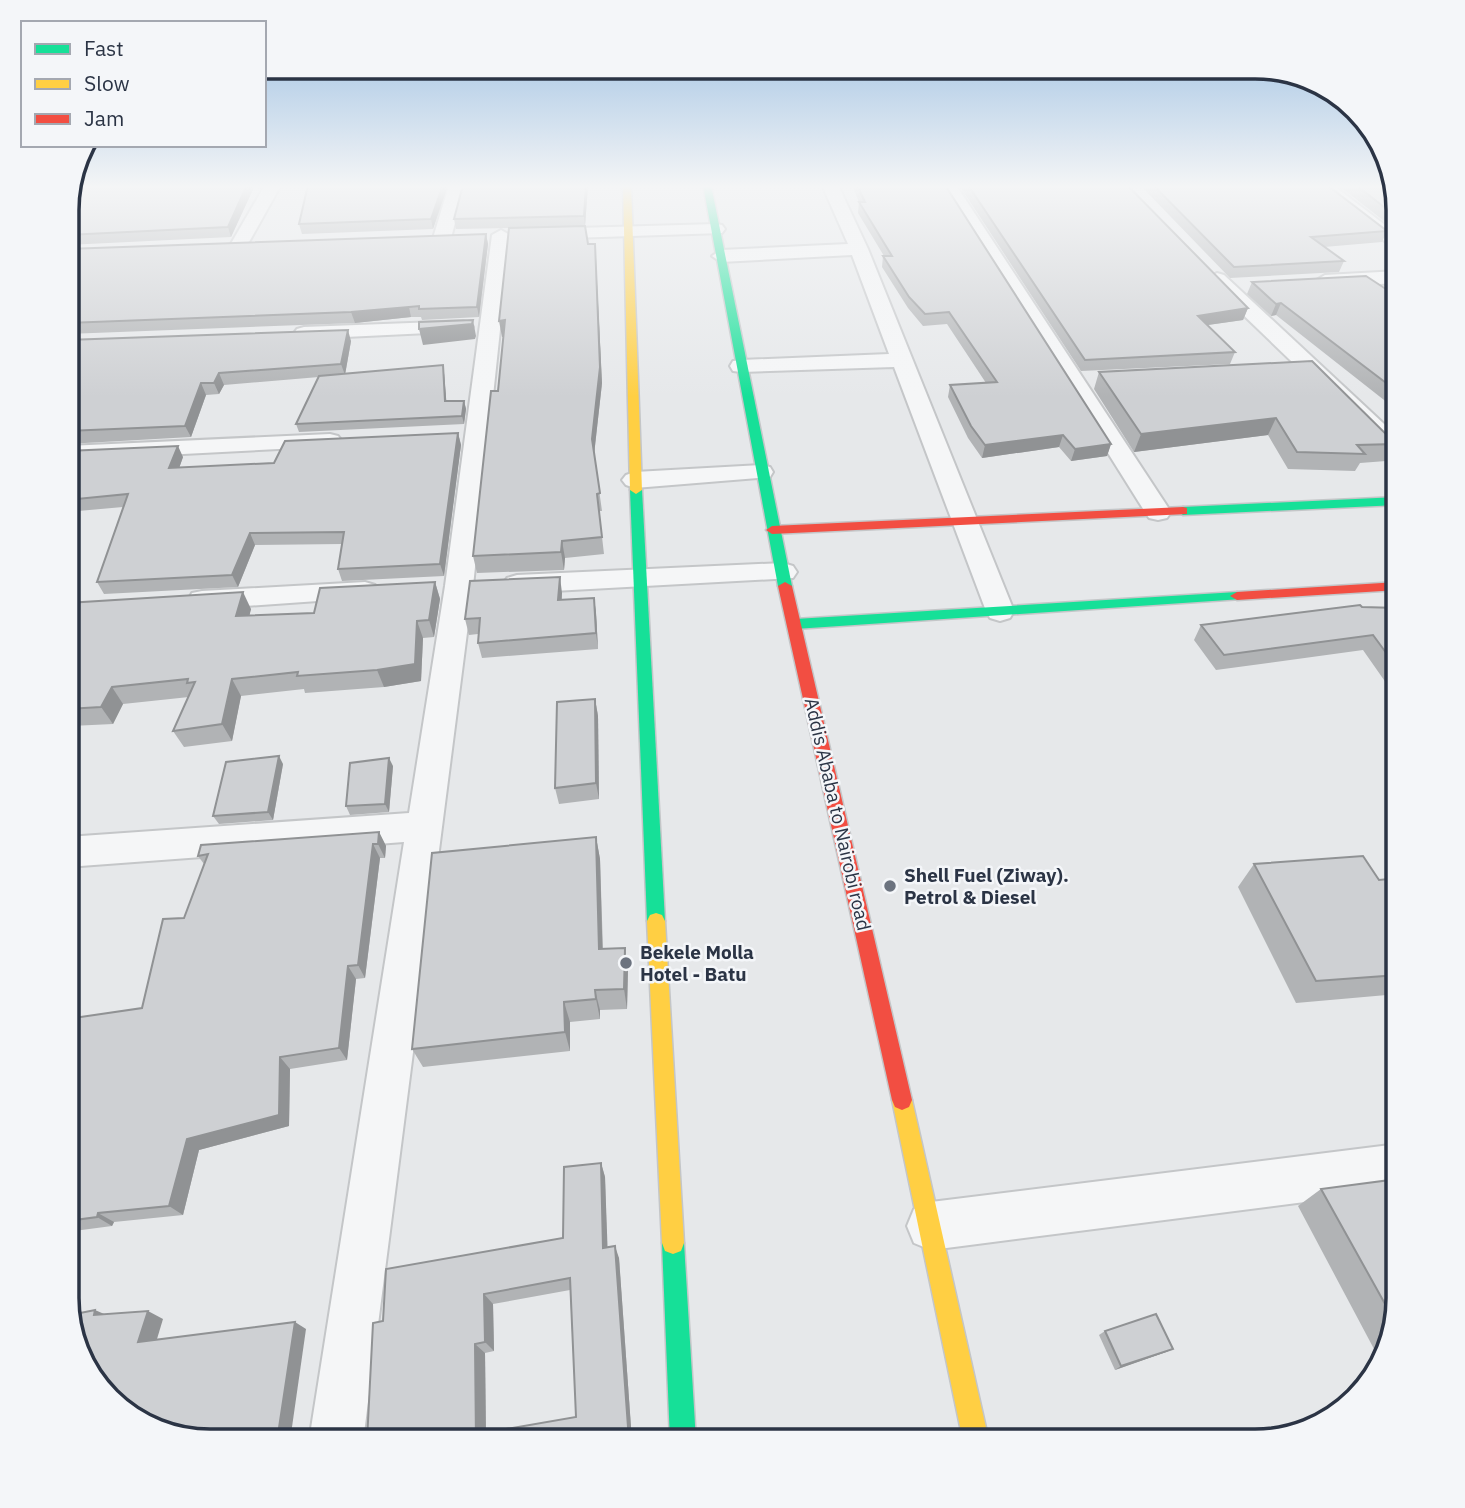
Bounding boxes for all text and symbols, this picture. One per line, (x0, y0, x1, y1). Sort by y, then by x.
legend (21, 21, 266, 147)
text: Fast (84, 34, 124, 62)
text: Slow (84, 69, 130, 97)
text: Jam (84, 104, 124, 132)
street label: Addis Ababa to Nairobi road (800, 695, 876, 933)
place label: Shell Fuel (Ziway). Petrol & Diesel (904, 863, 1069, 909)
marker: Shell Fuel (Ziway). Petrol & Diesel (882, 878, 898, 894)
place label: Bekele Molla Hotel - Batu (640, 940, 754, 986)
marker: Bekele Molla Hotel - Batu (618, 955, 634, 971)

